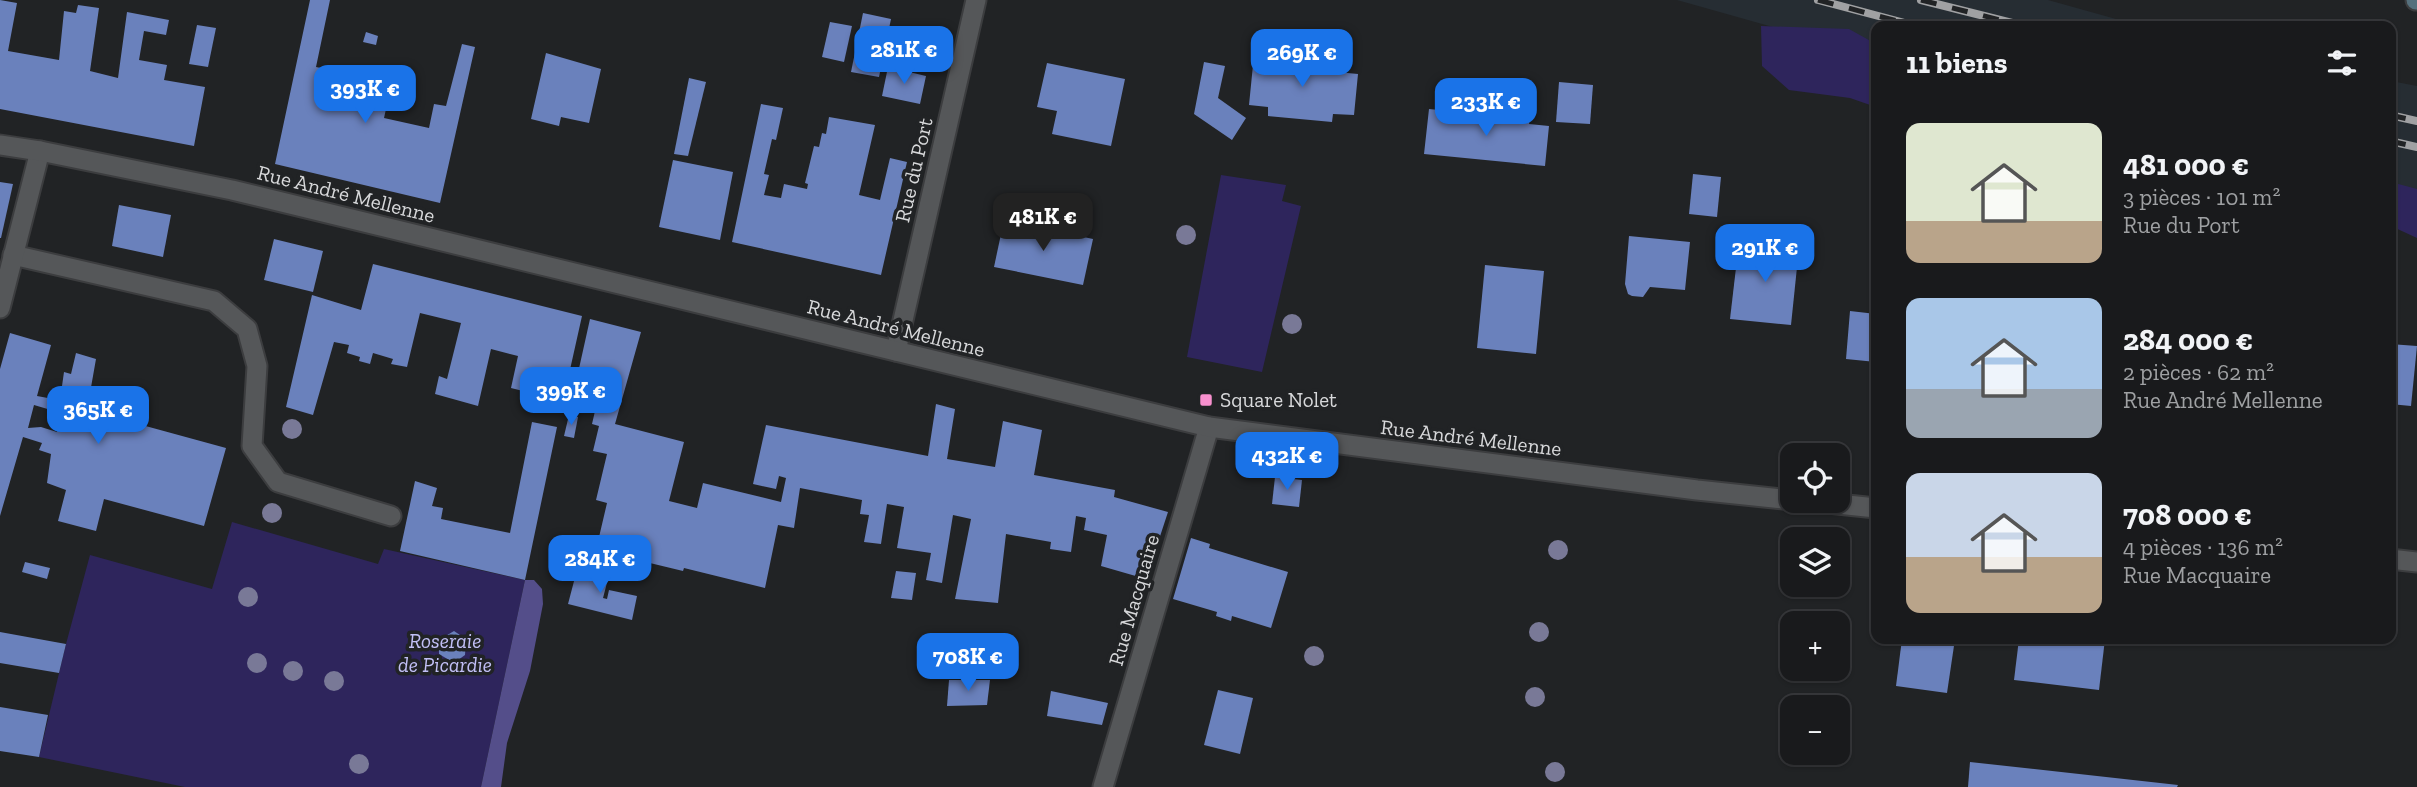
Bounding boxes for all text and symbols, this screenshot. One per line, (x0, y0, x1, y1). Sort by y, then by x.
pin: 281K € (847, 27, 961, 86)
pin: 269K € (1245, 29, 1359, 89)
text: 281K € (870, 35, 938, 63)
text: 269K € (1267, 38, 1337, 66)
icon: filters (2323, 44, 2361, 82)
text: 11 biens (1906, 45, 2007, 81)
pin: 393K € (308, 66, 422, 125)
text: 393K € (330, 74, 400, 102)
pin: 233K € (1429, 78, 1543, 138)
text: 233K € (1451, 87, 1521, 115)
street label: Rue du Port (889, 115, 938, 225)
text: 481 000 € (2123, 147, 2249, 183)
icon: home (1962, 151, 2046, 235)
street label: Rue André Mellenne (255, 159, 438, 228)
text: 3 pièces · 101 m² (2123, 183, 2280, 211)
pin: 481K € (986, 194, 1100, 253)
text: 481K € (1009, 202, 1077, 230)
text: Rue du Port (2123, 211, 2240, 239)
pin: 291K € (1708, 224, 1822, 284)
text: 291K € (1731, 233, 1799, 261)
street label: Rue André Mellenne (805, 293, 988, 362)
text: 284 000 € (2123, 322, 2253, 358)
icon: home (1962, 326, 2046, 410)
text: 2 pièces · 62 m² (2123, 358, 2274, 386)
pin: 399K € (514, 368, 628, 427)
text: 399K € (536, 376, 606, 404)
pin: 365K € (41, 386, 155, 446)
text: Rue André Mellenne (2123, 386, 2323, 414)
place label: Square Nolet (1220, 387, 1337, 412)
marker: Square Nolet (1198, 392, 1214, 408)
text: 365K € (63, 395, 133, 423)
street label: Rue André Mellenne (1379, 414, 1563, 461)
pin: 432K € (1230, 433, 1344, 492)
text: 432K € (1251, 441, 1323, 469)
map controls (1780, 443, 1850, 765)
button: locate (1780, 443, 1850, 513)
text: 708 000 € (2123, 497, 2252, 533)
icon: home (1962, 501, 2046, 585)
button: layers (1780, 527, 1850, 597)
street label: Rue Macquaire (1103, 531, 1164, 668)
text: 4 pièces · 136 m² (2123, 533, 2283, 561)
pin: 284K € (543, 536, 657, 595)
text: 284K € (564, 544, 636, 572)
text: Rue Macquaire (2123, 561, 2271, 589)
button: + (1780, 611, 1850, 681)
park label: Roseraie de Picardie (398, 628, 492, 677)
pin: 708K € (911, 634, 1025, 693)
text: 708K € (933, 642, 1003, 670)
button: − (1780, 695, 1850, 765)

